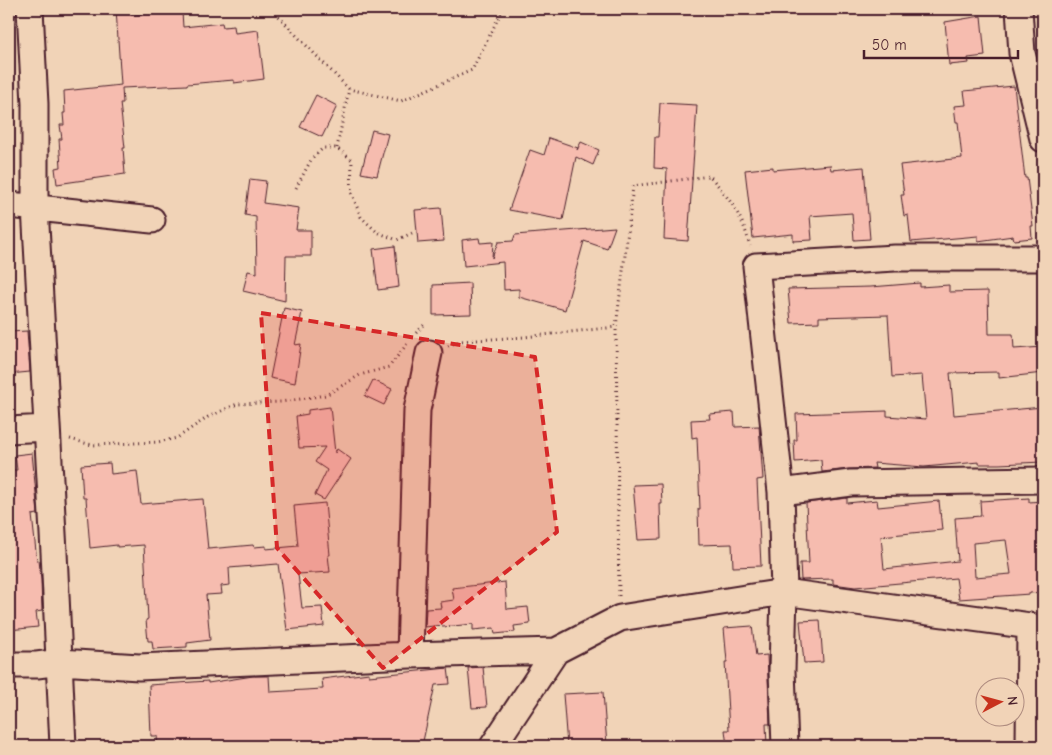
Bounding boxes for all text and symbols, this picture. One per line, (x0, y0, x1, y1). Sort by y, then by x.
scale bar (864, 28, 1018, 60)
text: 50 m (872, 36, 907, 54)
north arrow (974, 678, 1024, 728)
text: N (1004, 695, 1021, 706)

